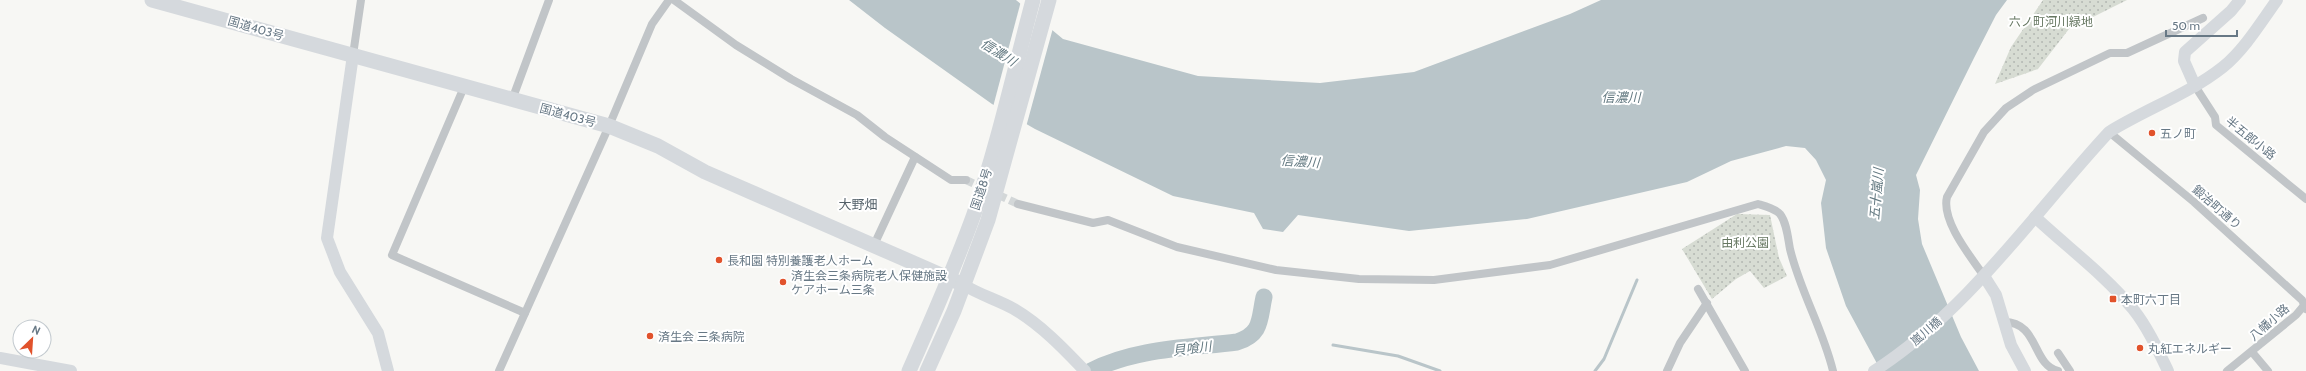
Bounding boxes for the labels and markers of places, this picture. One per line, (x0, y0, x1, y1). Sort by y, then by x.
place label: 五ノ町 (2160, 126, 2196, 141)
marker: 五ノ町 (2147, 128, 2157, 138)
place label: 長和園 特別養護老人ホーム (727, 253, 873, 268)
marker: 長和園 特別養護老人ホーム (714, 255, 724, 265)
place label: 済生会三条病院老人保健施設 ケアホーム三条 (791, 268, 947, 297)
marker: 済生会三条病院老人保健施設 ケアホーム三条 (778, 277, 788, 287)
place label: 本町六丁目 (2121, 292, 2181, 307)
marker: 本町六丁目 (2108, 294, 2118, 304)
place label: 済生会 三条病院 (658, 329, 745, 344)
marker: 済生会 三条病院 (645, 331, 655, 341)
place label: 丸紅エネルギー (2148, 341, 2232, 356)
marker: 丸紅エネルギー (2135, 343, 2145, 353)

